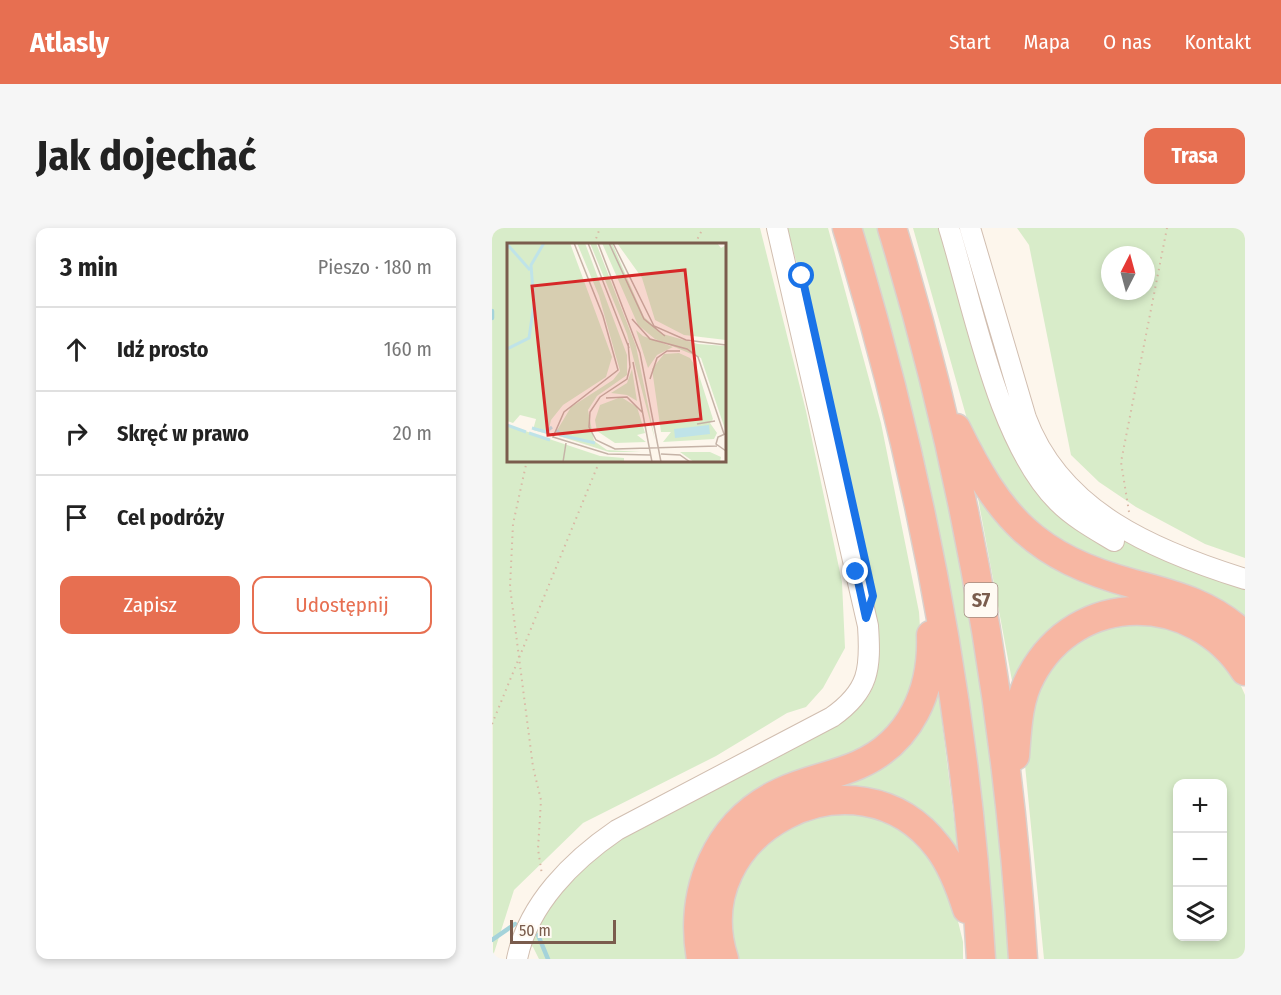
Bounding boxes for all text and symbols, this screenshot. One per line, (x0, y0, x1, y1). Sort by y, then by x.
text: Atlasly (30, 26, 109, 59)
text: Start (949, 29, 991, 55)
text: Mapa (1024, 29, 1070, 55)
text: O nas (1103, 29, 1151, 55)
text: Kontakt (1184, 29, 1251, 55)
button: Trasa (1144, 128, 1245, 184)
text: Jak dojechać (36, 131, 256, 181)
inset map (507, 243, 726, 462)
north arrow (1101, 246, 1155, 300)
text: 3 min (60, 252, 118, 283)
text: Pieszo · 180 m (318, 255, 432, 279)
route start (788, 262, 814, 288)
icon: ahead (60, 333, 93, 366)
text: Idź prosto (117, 336, 209, 363)
text: 160 m (384, 337, 432, 361)
icon: right (60, 417, 93, 450)
text: Skręć w prawo (117, 420, 249, 447)
text: 20 m (393, 421, 432, 445)
icon: arrive (60, 501, 93, 534)
text: Cel podróży (117, 504, 224, 531)
route end (842, 558, 868, 584)
button: Zapisz (60, 576, 240, 634)
button: Udostępnij (252, 576, 432, 634)
road number: S7 (964, 583, 998, 617)
map controls (1173, 779, 1227, 941)
button: + (1173, 779, 1227, 833)
button: − (1173, 833, 1227, 887)
button: layers (1173, 887, 1227, 941)
scale bar (510, 917, 616, 944)
text: 50 m (519, 921, 551, 940)

